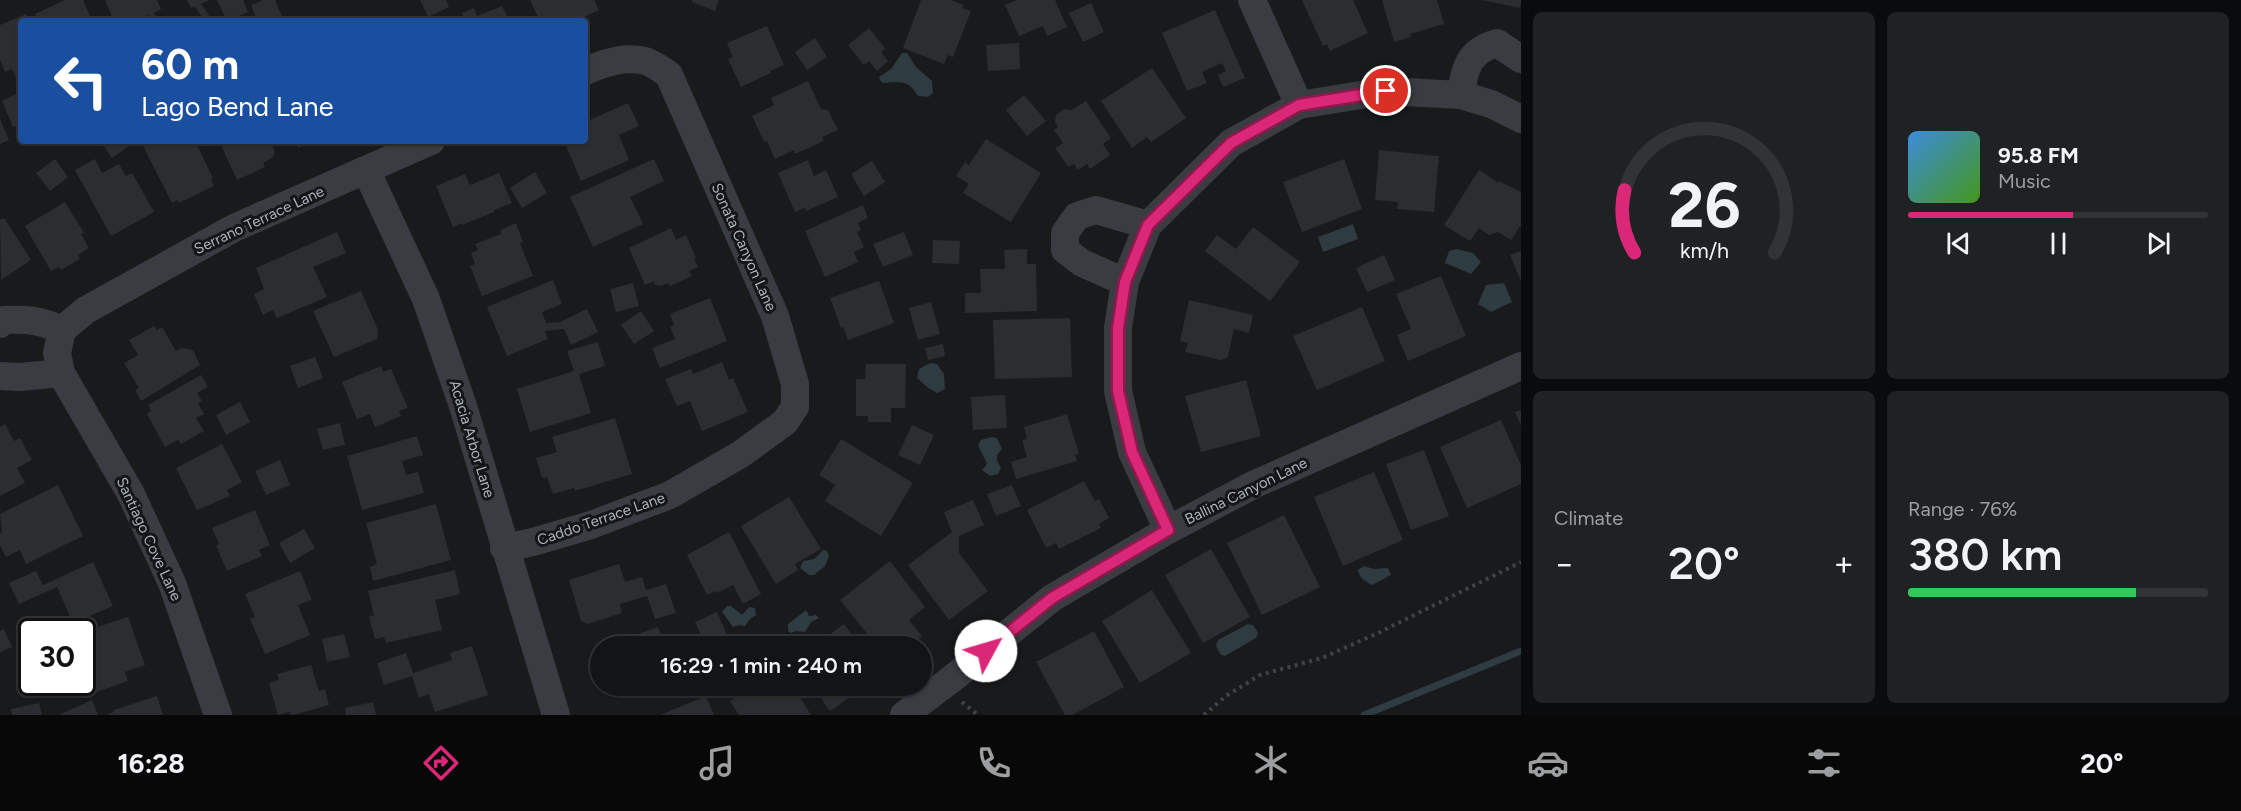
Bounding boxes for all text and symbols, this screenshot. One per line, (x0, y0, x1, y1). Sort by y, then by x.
text: 60 m (141, 39, 239, 90)
icon: left (42, 42, 120, 120)
pin (1360, 65, 1411, 116)
icon: arrive (1369, 74, 1402, 107)
text: Lago Bend Lane (141, 90, 333, 123)
text: 95.8 FM (1998, 142, 2079, 169)
text: 26 (1668, 168, 1740, 243)
text: Music (1998, 169, 2051, 193)
street label: Sonata Canyon Lane (708, 180, 780, 314)
street label: Serrano Terrace Lane (191, 182, 327, 258)
icon: previous (1942, 227, 1975, 260)
icon: pause (2042, 227, 2075, 260)
icon: next (2142, 227, 2175, 260)
text: km/h (1680, 238, 1728, 263)
street label: Acacia Arbor Lane (446, 378, 498, 500)
street label: Ballina Canyon Lane (1182, 454, 1310, 528)
street label: Santiago Cove Lane (113, 474, 185, 604)
street label: Caddo Terrace Lane (535, 489, 667, 549)
text: Range · 76% (1908, 497, 2017, 521)
text: Climate (1554, 506, 1623, 530)
text: 380 km (1908, 527, 2062, 581)
text: 20° (1668, 536, 1740, 590)
text: − (1554, 544, 1575, 583)
text: + (1833, 544, 1854, 583)
speed limit sign: 30 (18, 618, 96, 696)
position arrow (954, 619, 1018, 683)
text: 16:29 · 1 min · 240 m (660, 652, 862, 679)
icon: directions (420, 742, 462, 784)
icon: music (696, 742, 738, 784)
icon: phone (973, 742, 1015, 784)
icon: climate (1250, 742, 1292, 784)
icon: car (1527, 742, 1569, 784)
icon: filters (1803, 742, 1845, 784)
text: 16:28 (117, 747, 185, 780)
text: 20° (2080, 747, 2124, 780)

